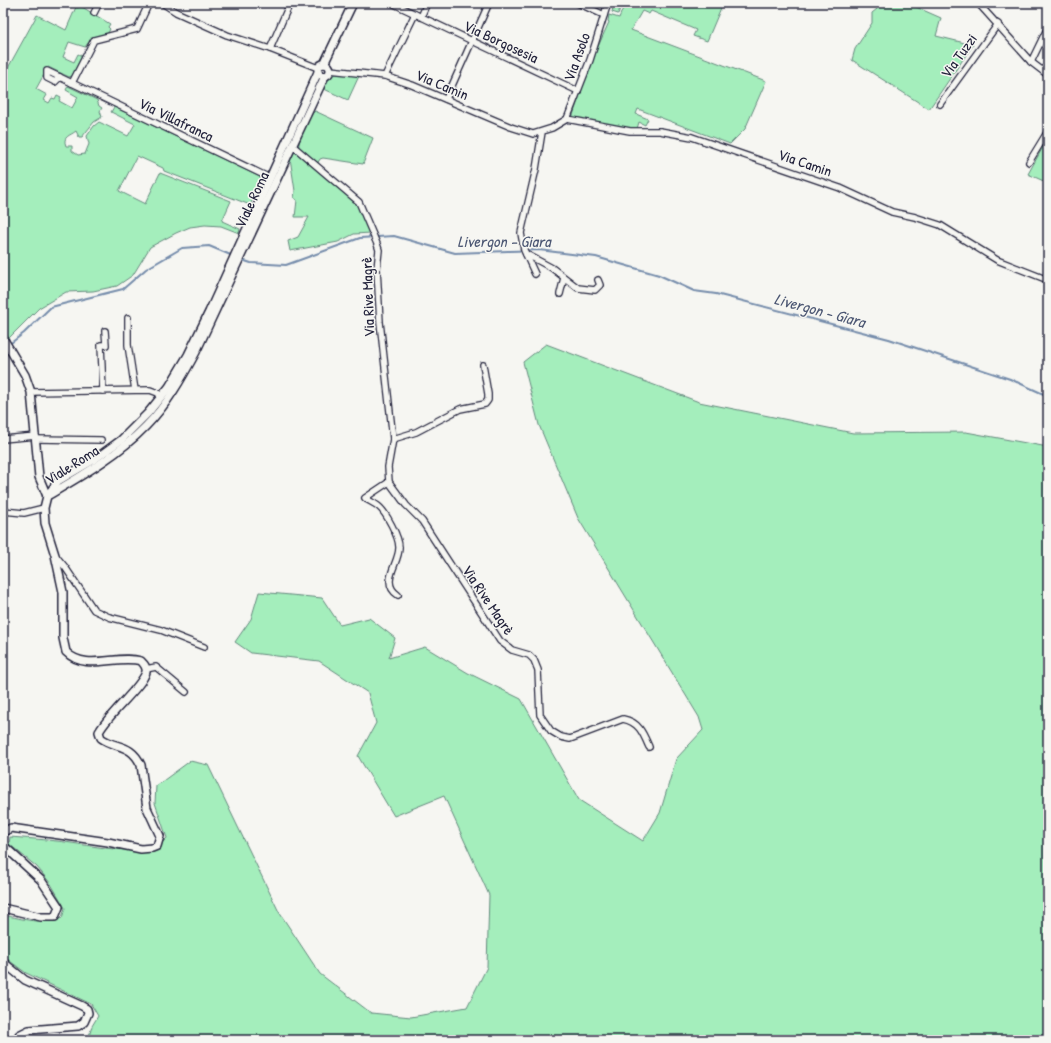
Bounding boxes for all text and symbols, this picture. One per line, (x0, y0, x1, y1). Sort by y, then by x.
street label: Via Borgosesia (461, 15, 542, 68)
street label: Via Tuzzi (935, 29, 982, 82)
street label: Via Asolo (558, 30, 595, 84)
street label: Via Camin (413, 64, 472, 105)
street label: Via Villafranca (135, 92, 217, 147)
street label: Via Camin (775, 144, 835, 182)
street label: Viale Roma (229, 168, 274, 231)
water label: Livergon - Giara (457, 230, 552, 252)
street label: Via Rive Magrè (356, 257, 379, 337)
water label: Livergon - Giara (772, 287, 869, 333)
street label: Viale Roma (41, 440, 103, 489)
street label: Via Rive Magrè (457, 561, 519, 639)

